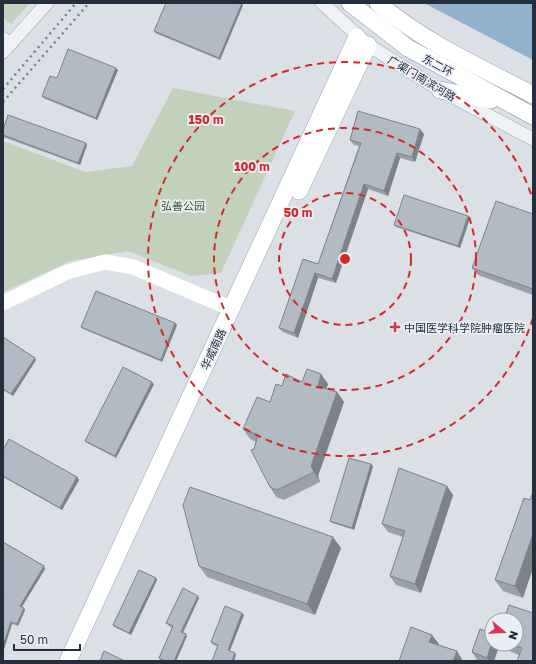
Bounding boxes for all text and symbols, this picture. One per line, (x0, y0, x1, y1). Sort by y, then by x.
street label: 东二环 (420, 51, 456, 79)
street label: 广渠门南滨河路 (386, 53, 458, 103)
text: 150 m (189, 112, 223, 127)
text: 100 m (234, 159, 270, 174)
park label: 弘善公园 (161, 199, 205, 212)
text: 50 m (284, 205, 312, 220)
centre of rings (338, 252, 352, 266)
marker: 中国医学科学院肿瘤医院 (389, 321, 401, 333)
place label: 中国医学科学院肿瘤医院 (404, 321, 525, 334)
street label: 华威南路 (198, 326, 228, 372)
north arrow (484, 612, 524, 652)
scale bar (14, 626, 80, 652)
text: N (506, 629, 521, 641)
text: 50 m (20, 632, 48, 647)

